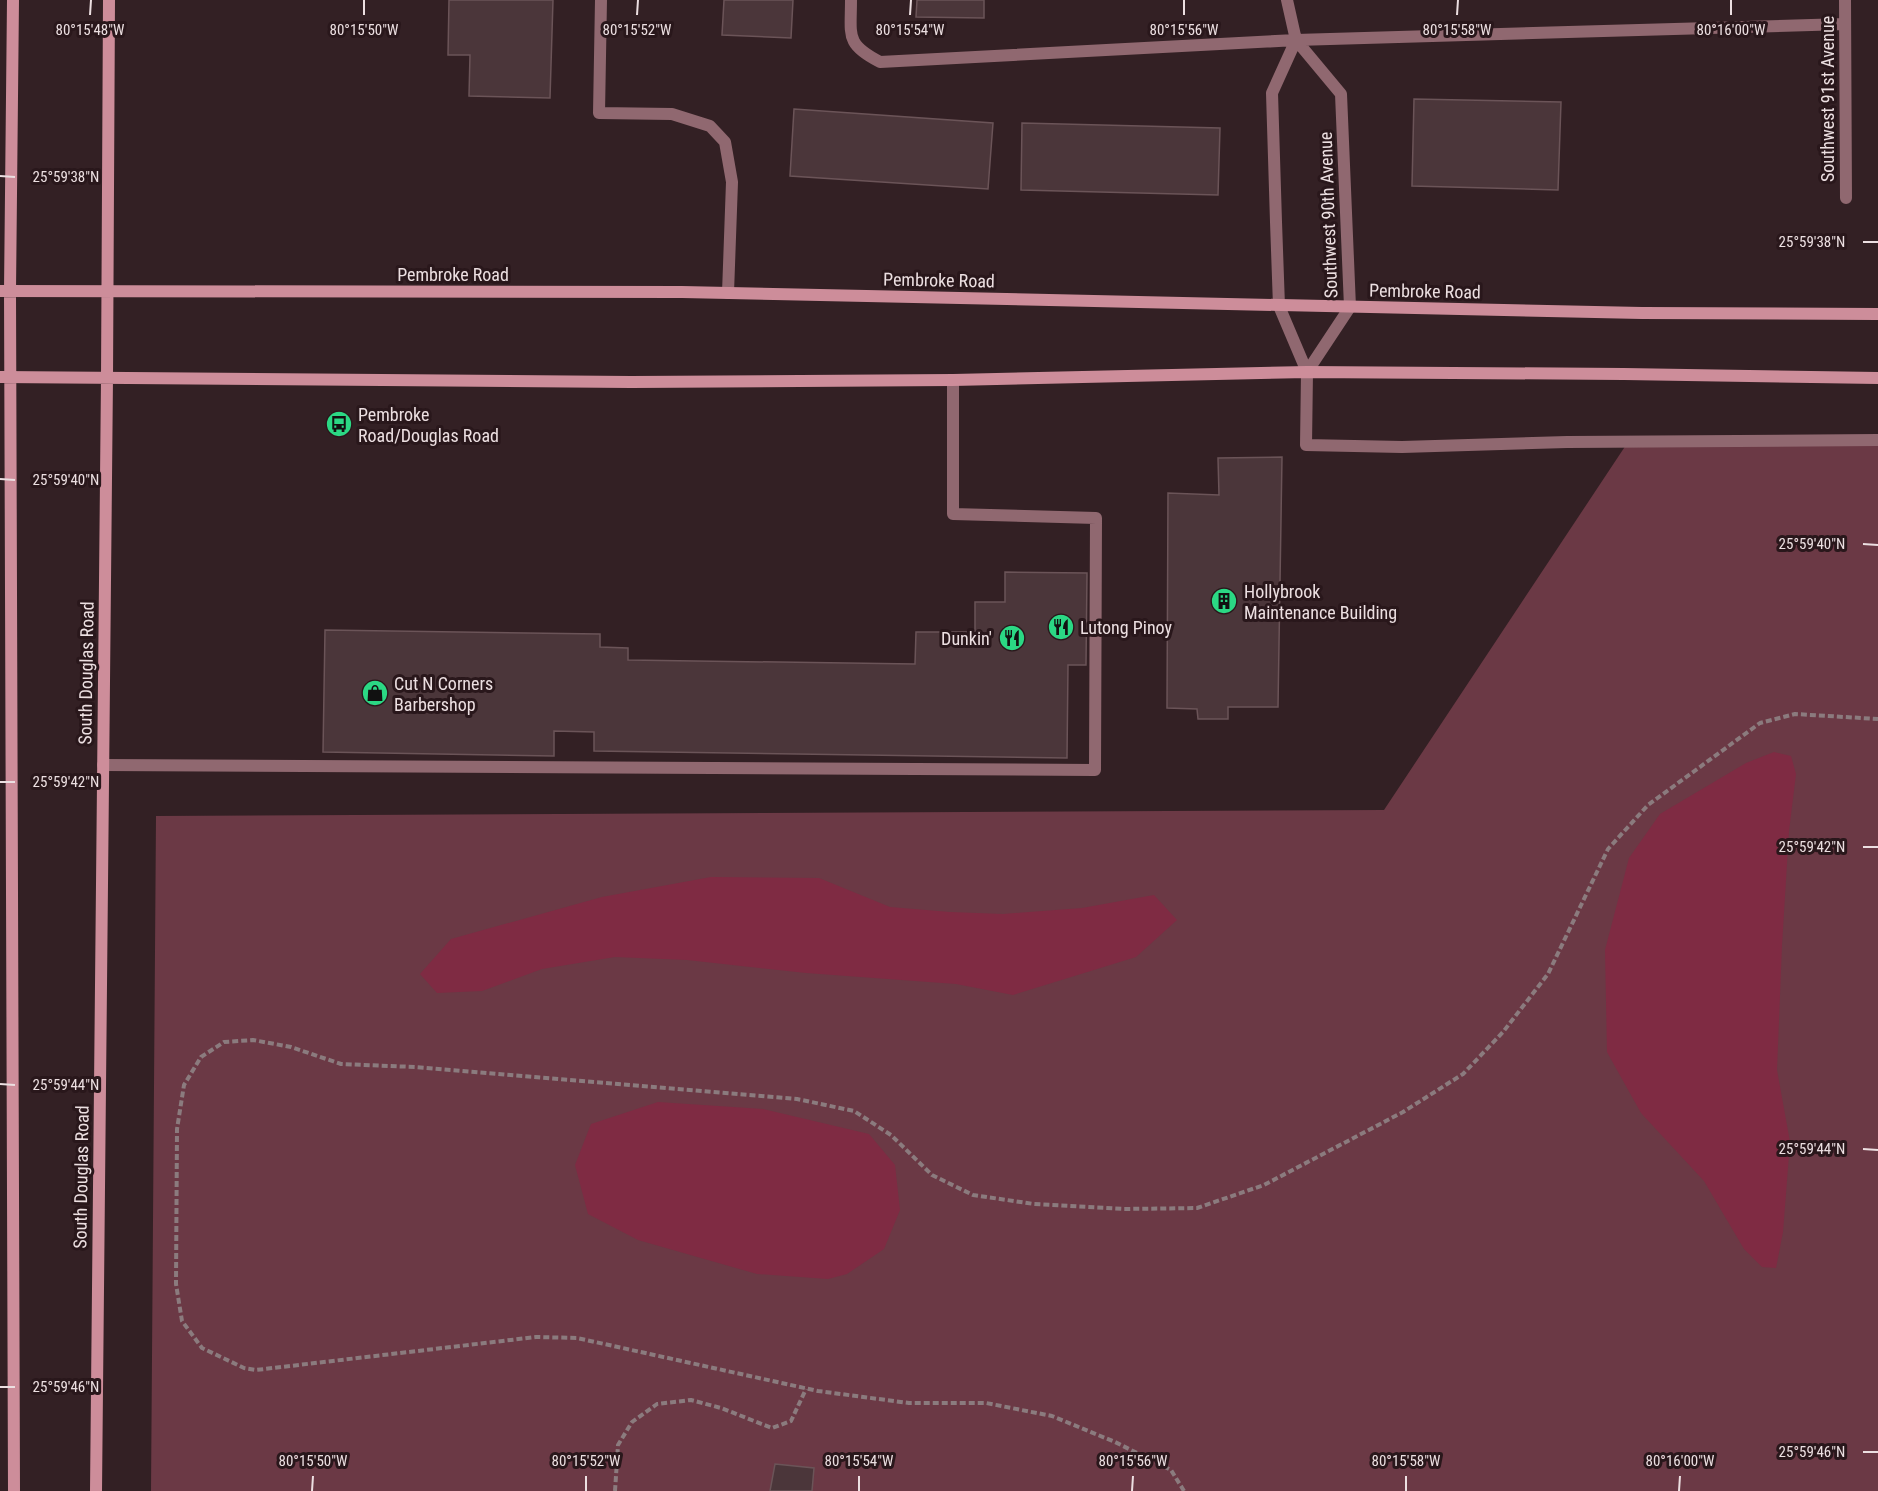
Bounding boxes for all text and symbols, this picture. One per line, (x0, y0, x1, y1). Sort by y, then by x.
street label: Southwest 91st Avenue (1817, 16, 1838, 182)
text: 80°15'48"W (56, 21, 125, 39)
text: 80°15'50"W (330, 21, 399, 39)
text: 80°15'52"W (603, 21, 672, 39)
text: 80°15'54"W (876, 21, 945, 39)
text: 80°15'56"W (1150, 21, 1219, 39)
text: 80°15'58"W (1423, 21, 1492, 39)
text: 80°16'00"W (1697, 21, 1766, 39)
street label: Southwest 90th Avenue (1315, 131, 1341, 299)
text: 25°59'38"N (33, 168, 99, 186)
text: 25°59'38"N (1779, 233, 1845, 251)
street label: Pembroke Road (397, 264, 509, 285)
street label: Pembroke Road (883, 269, 995, 291)
street label: Pembroke Road (1369, 280, 1481, 302)
place label: Pembroke Road/Douglas Road (358, 404, 499, 446)
bus stop icon: Pembroke Road/Douglas Road (324, 409, 354, 439)
text: 25°59'40"N (33, 471, 99, 489)
text: 25°59'40"N (1779, 535, 1845, 553)
place label: Hollybrook Maintenance Building (1244, 581, 1397, 623)
building icon: Hollybrook Maintenance Building (1209, 586, 1239, 616)
street label: South Douglas Road (74, 601, 98, 745)
restaurant icon: Lutong Pinoy (1046, 612, 1076, 642)
place label: Lutong Pinoy (1080, 617, 1173, 638)
restaurant icon: Dunkin' (997, 623, 1027, 653)
place label: Dunkin' (941, 628, 992, 649)
place label: Cut N Corners Barbershop (394, 673, 493, 715)
shop icon: Cut N Corners Barbershop (360, 678, 390, 708)
text: 25°59'42"N (33, 773, 99, 791)
text: 25°59'42"N (1779, 838, 1845, 856)
text: 25°59'44"N (33, 1076, 99, 1094)
street label: South Douglas Road (69, 1105, 93, 1249)
text: 25°59'44"N (1779, 1140, 1845, 1158)
text: 25°59'46"N (33, 1378, 99, 1396)
text: 25°59'46"N (1779, 1443, 1845, 1461)
text: 80°15'50"W (279, 1452, 348, 1470)
text: 80°15'52"W (552, 1452, 621, 1470)
text: 80°15'54"W (825, 1452, 894, 1470)
text: 80°15'56"W (1099, 1452, 1168, 1470)
text: 80°15'58"W (1372, 1452, 1441, 1470)
text: 80°16'00"W (1646, 1452, 1715, 1470)

